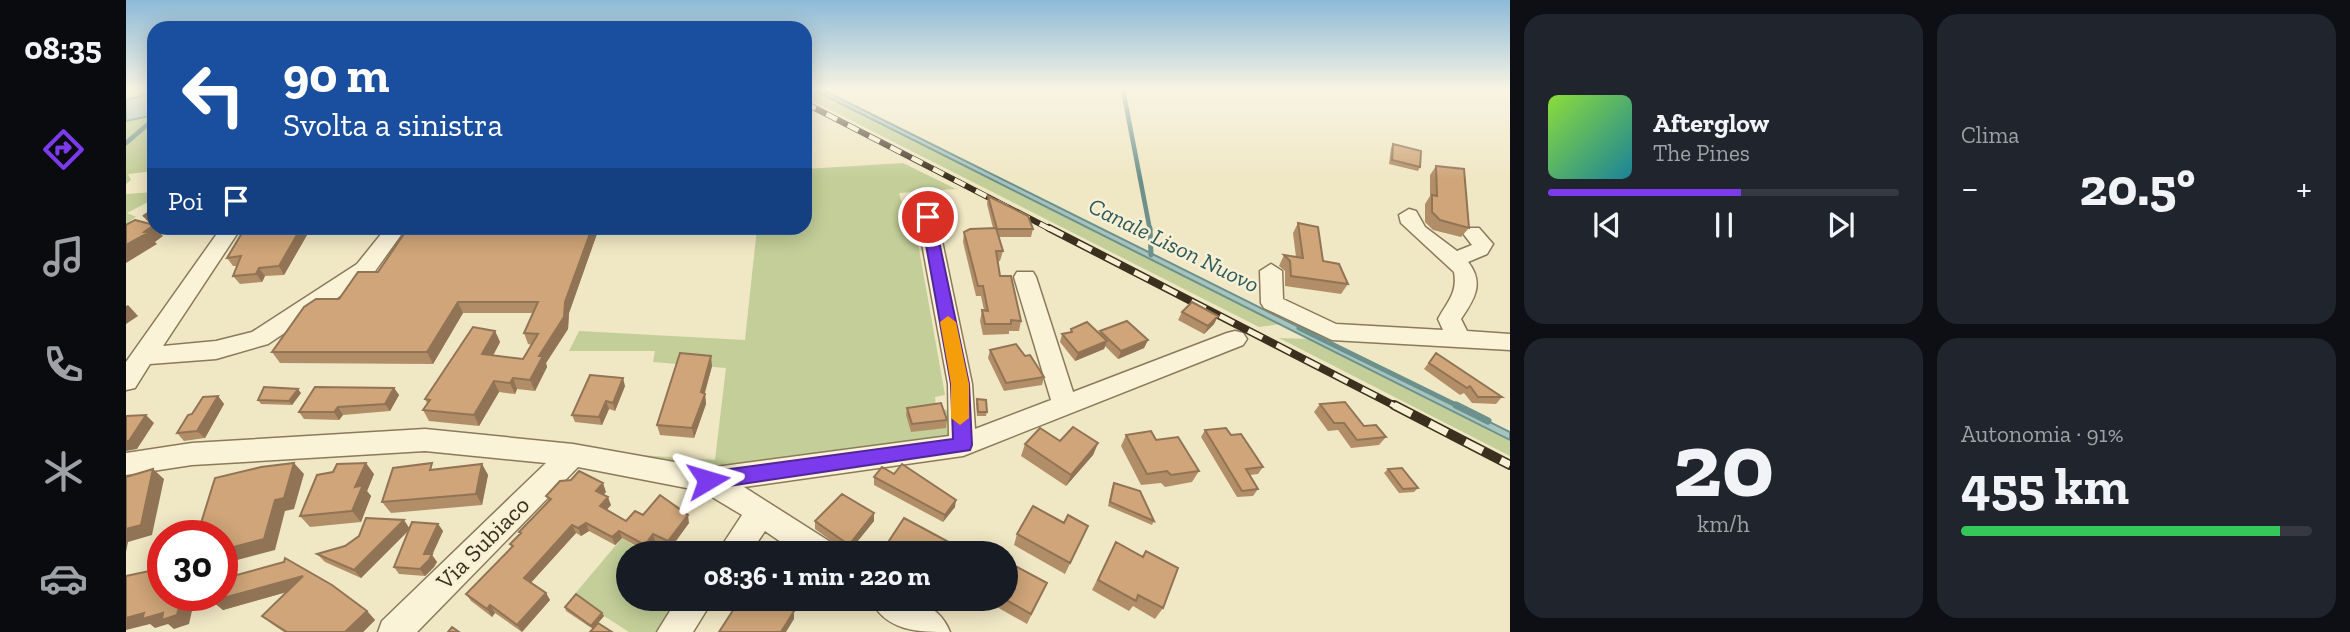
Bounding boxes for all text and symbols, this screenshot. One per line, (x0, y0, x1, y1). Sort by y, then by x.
text: 08:35 (24, 29, 102, 67)
text: 90 m (283, 46, 390, 105)
icon: left (168, 49, 259, 140)
text: Svolta a sinistra (283, 106, 503, 144)
text: Afterglow (1653, 107, 1769, 139)
text: Clima (1961, 121, 2019, 149)
icon: directions (39, 125, 88, 174)
text: The Pines (1653, 139, 1750, 167)
text: 20.5° (2080, 156, 2195, 218)
text: − (1961, 165, 1979, 211)
text: + (2296, 165, 2312, 211)
icon: arrive (217, 182, 255, 220)
text: Poi (168, 185, 203, 217)
pin (898, 187, 958, 247)
water label: Canale Lison Nuovo (1084, 192, 1264, 298)
icon: arrive (909, 198, 947, 236)
icon: previous (1588, 206, 1626, 244)
icon: pause (1705, 206, 1743, 244)
icon: next (1822, 206, 1860, 244)
icon: music (39, 232, 88, 281)
icon: phone (39, 340, 88, 389)
text: 20 (1673, 410, 1774, 519)
text: Autonomia · 91% (1961, 420, 2123, 448)
position arrow (671, 443, 745, 517)
icon: climate (39, 447, 88, 496)
text: 455 km (1961, 455, 2129, 517)
street label: Via Subiaco (429, 490, 535, 596)
text: km/h (1697, 510, 1750, 538)
speed limit sign: 30 (147, 520, 238, 611)
icon: car (39, 554, 88, 603)
text: 08:36 · 1 min · 220 m (704, 560, 930, 592)

